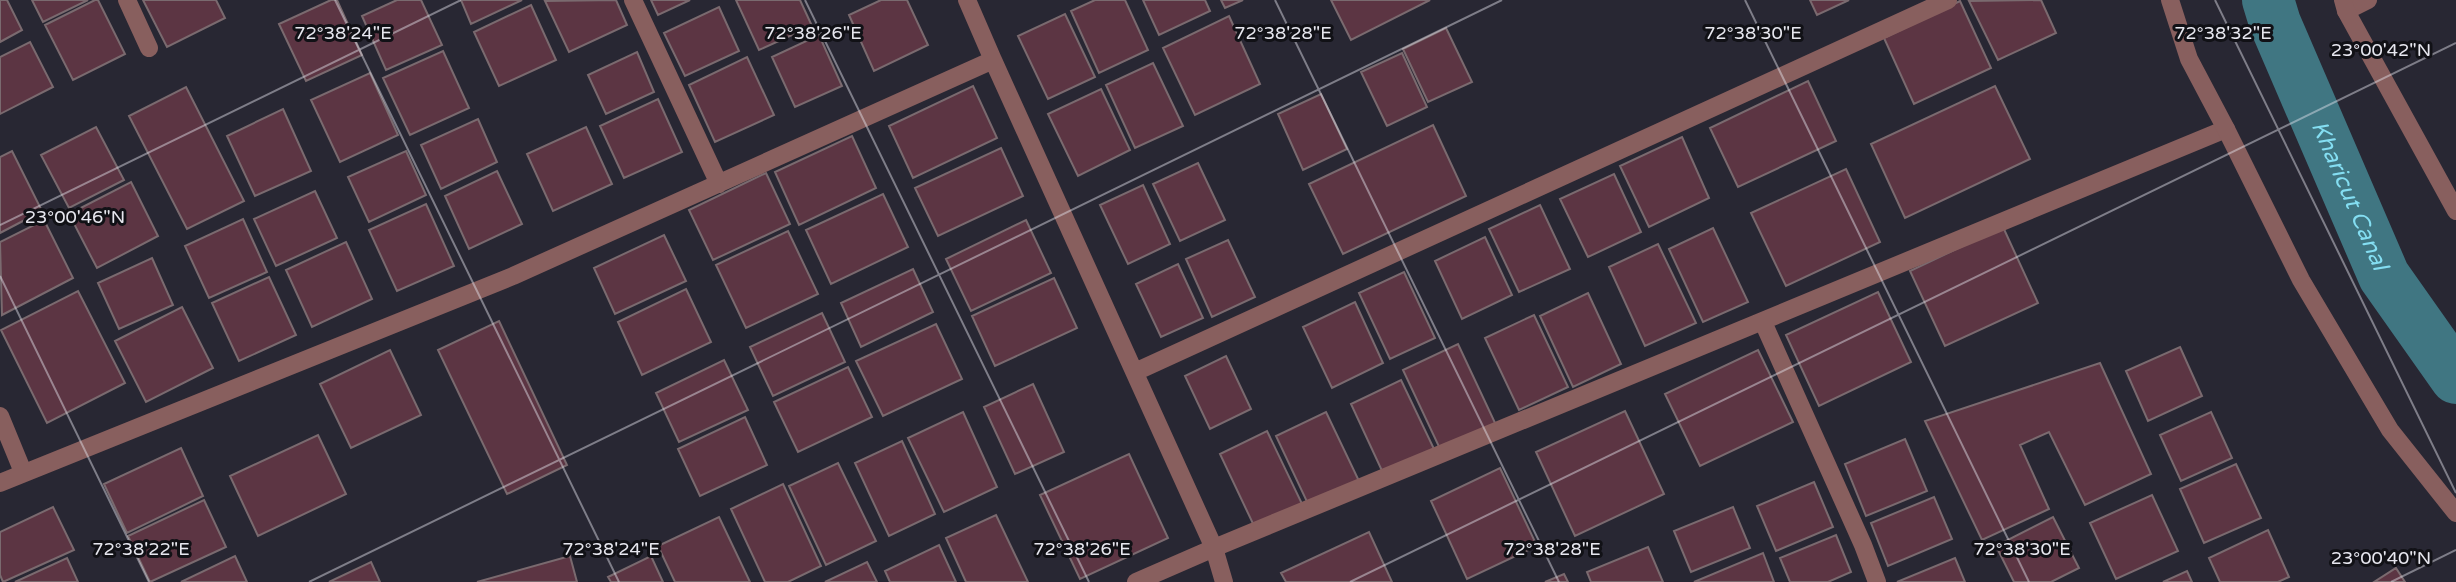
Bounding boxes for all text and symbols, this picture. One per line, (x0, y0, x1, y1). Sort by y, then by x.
text: 72°38'24"E (294, 22, 392, 44)
text: 72°38'26"E (764, 22, 862, 44)
text: 72°38'28"E (1234, 22, 1332, 44)
text: 72°38'30"E (1704, 22, 1802, 44)
text: 72°38'32"E (2174, 22, 2272, 44)
text: 23°00'42"N (2331, 39, 2431, 61)
water label: Kharicut Canal (2305, 117, 2395, 277)
text: 23°00'46"N (25, 206, 125, 228)
text: 72°38'22"E (92, 538, 190, 560)
text: 72°38'24"E (562, 538, 660, 560)
text: 72°38'26"E (1033, 538, 1131, 560)
text: 72°38'28"E (1503, 538, 1601, 560)
text: 72°38'30"E (1973, 538, 2071, 560)
text: 23°00'40"N (2331, 547, 2431, 569)

